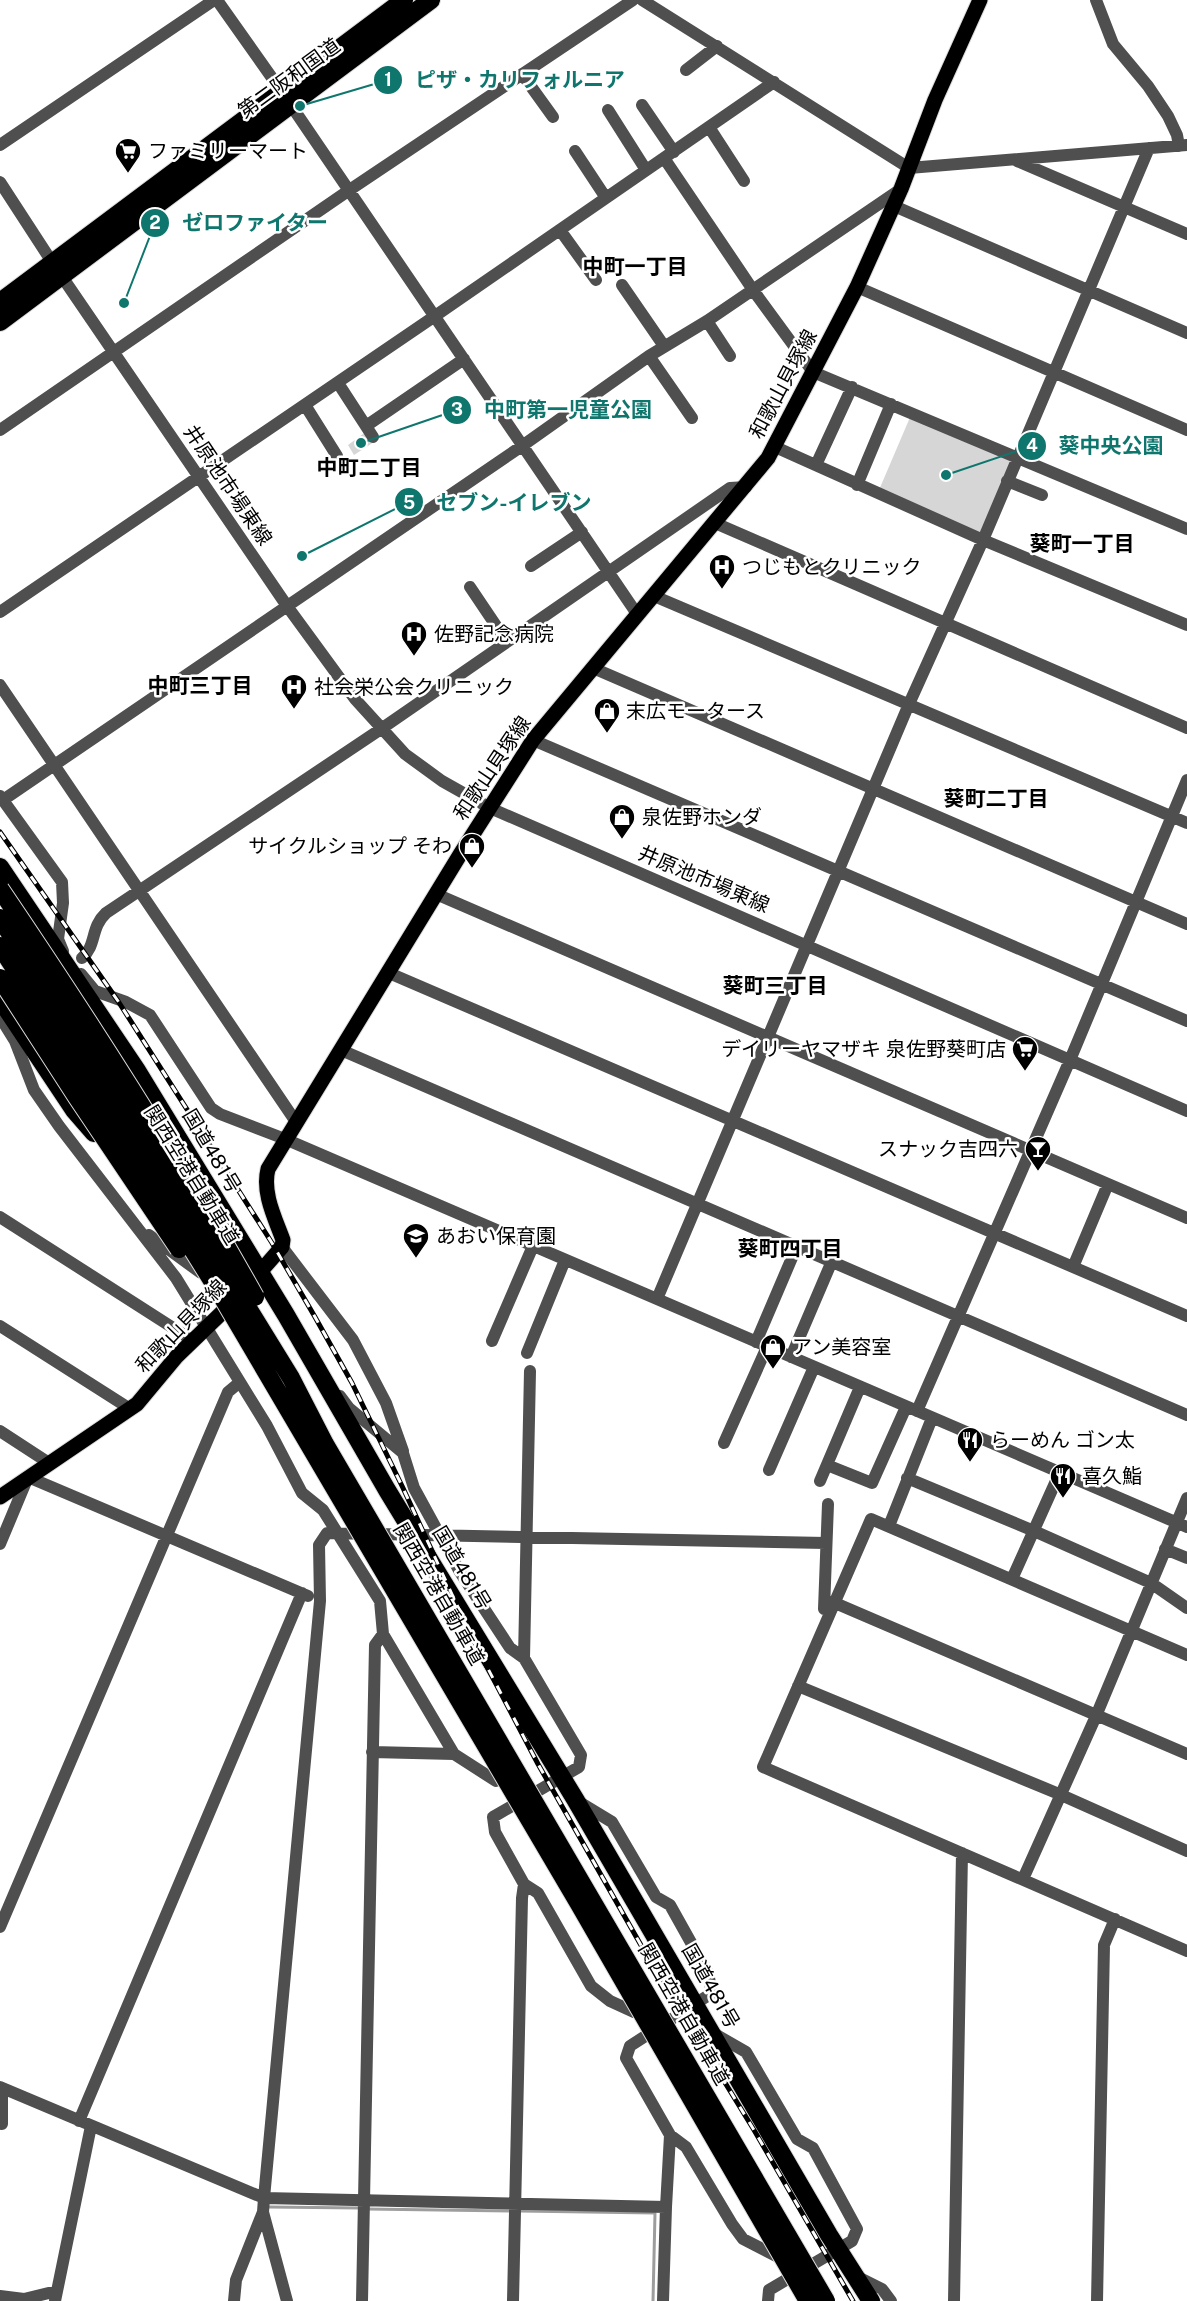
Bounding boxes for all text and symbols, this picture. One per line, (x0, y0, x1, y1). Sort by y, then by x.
street label: 第二阪和国道 (233, 33, 345, 123)
callout: ピザ・カリフォルニア (373, 60, 637, 99)
text: ピザ・カリフォルニア (415, 67, 625, 92)
text: 1 (384, 69, 392, 90)
supermarket icon: ファミリーマート (113, 136, 143, 174)
place label: ファミリーマート (148, 139, 308, 163)
callout: ゼロファイター (140, 203, 341, 242)
text: ゼロファイター (182, 210, 328, 235)
text: 2 (149, 212, 161, 233)
district label: 中町一丁目 (583, 254, 688, 279)
street label: 和歌山貝塚線 (744, 325, 822, 443)
callout: 中町第一児童公園 (442, 390, 664, 429)
text: 中町第一児童公園 (484, 397, 652, 422)
text: 3 (451, 399, 463, 420)
street label: 井原池市場東線 (179, 420, 277, 550)
callout: 葵中央公園 (1017, 426, 1176, 465)
text: 葵中央公園 (1059, 433, 1164, 458)
text: 4 (1026, 435, 1038, 456)
district label: 中町二丁目 (317, 455, 422, 480)
callout: セブン-イレブン (394, 483, 604, 522)
text: セブン-イレブン (436, 490, 592, 515)
text: 5 (403, 492, 415, 513)
district label: 葵町一丁目 (1030, 531, 1135, 556)
hospital icon: つじもとクリニック (707, 552, 737, 590)
place label: つじもとクリニック (742, 555, 922, 579)
hospital icon: 佐野記念病院 (399, 619, 429, 657)
place label: 佐野記念病院 (434, 622, 554, 646)
hospital icon: 社会栄公会クリニック (279, 672, 309, 710)
district label: 中町三丁目 (148, 673, 253, 698)
place label: 社会栄公会クリニック (314, 675, 514, 699)
shop icon: 末広モータース (592, 696, 622, 734)
place label: 末広モータース (626, 699, 765, 723)
street label: 和歌山貝塚線 (448, 712, 536, 824)
district label: 葵町二丁目 (944, 786, 1049, 811)
shop icon: 泉佐野ホンダ (607, 802, 637, 840)
place label: 泉佐野ホンダ (642, 805, 762, 829)
shop icon: サイクルショップ そわ (457, 831, 487, 869)
place label: サイクルショップ そわ (248, 834, 452, 858)
street label: 井原池市場東線 (635, 841, 773, 917)
district label: 葵町三丁目 (723, 973, 828, 998)
supermarket icon: デイリーヤマザキ 泉佐野葵町店 (1010, 1034, 1040, 1072)
place label: デイリーヤマザキ 泉佐野葵町店 (721, 1037, 1006, 1061)
street label: 関西空港自動車道 (139, 1101, 245, 1249)
street label: 国道481号 (178, 1105, 246, 1197)
bar icon: スナック吉四六 (1023, 1134, 1053, 1172)
place label: スナック吉四六 (878, 1137, 1018, 1161)
school or university icon: あおい保育園 (401, 1221, 431, 1259)
place label: あおい保育園 (436, 1224, 556, 1248)
district label: 葵町四丁目 (738, 1236, 843, 1261)
street label: 和歌山貝塚線 (131, 1275, 231, 1377)
shop icon: アン美容室 (758, 1332, 788, 1370)
place label: アン美容室 (792, 1335, 891, 1359)
restaurant icon: らーめん ゴン太 (955, 1425, 985, 1463)
place label: らーめん ゴン太 (990, 1428, 1135, 1452)
restaurant icon: 喜久鮨 (1048, 1461, 1078, 1499)
place label: 喜久鮨 (1082, 1464, 1142, 1488)
street label: 関西空港自動車道 (389, 1519, 489, 1669)
street label: 国道481号 (428, 1522, 496, 1614)
street label: 関西空港自動車道 (634, 1939, 734, 2089)
street label: 国道481号 (677, 1939, 745, 2033)

